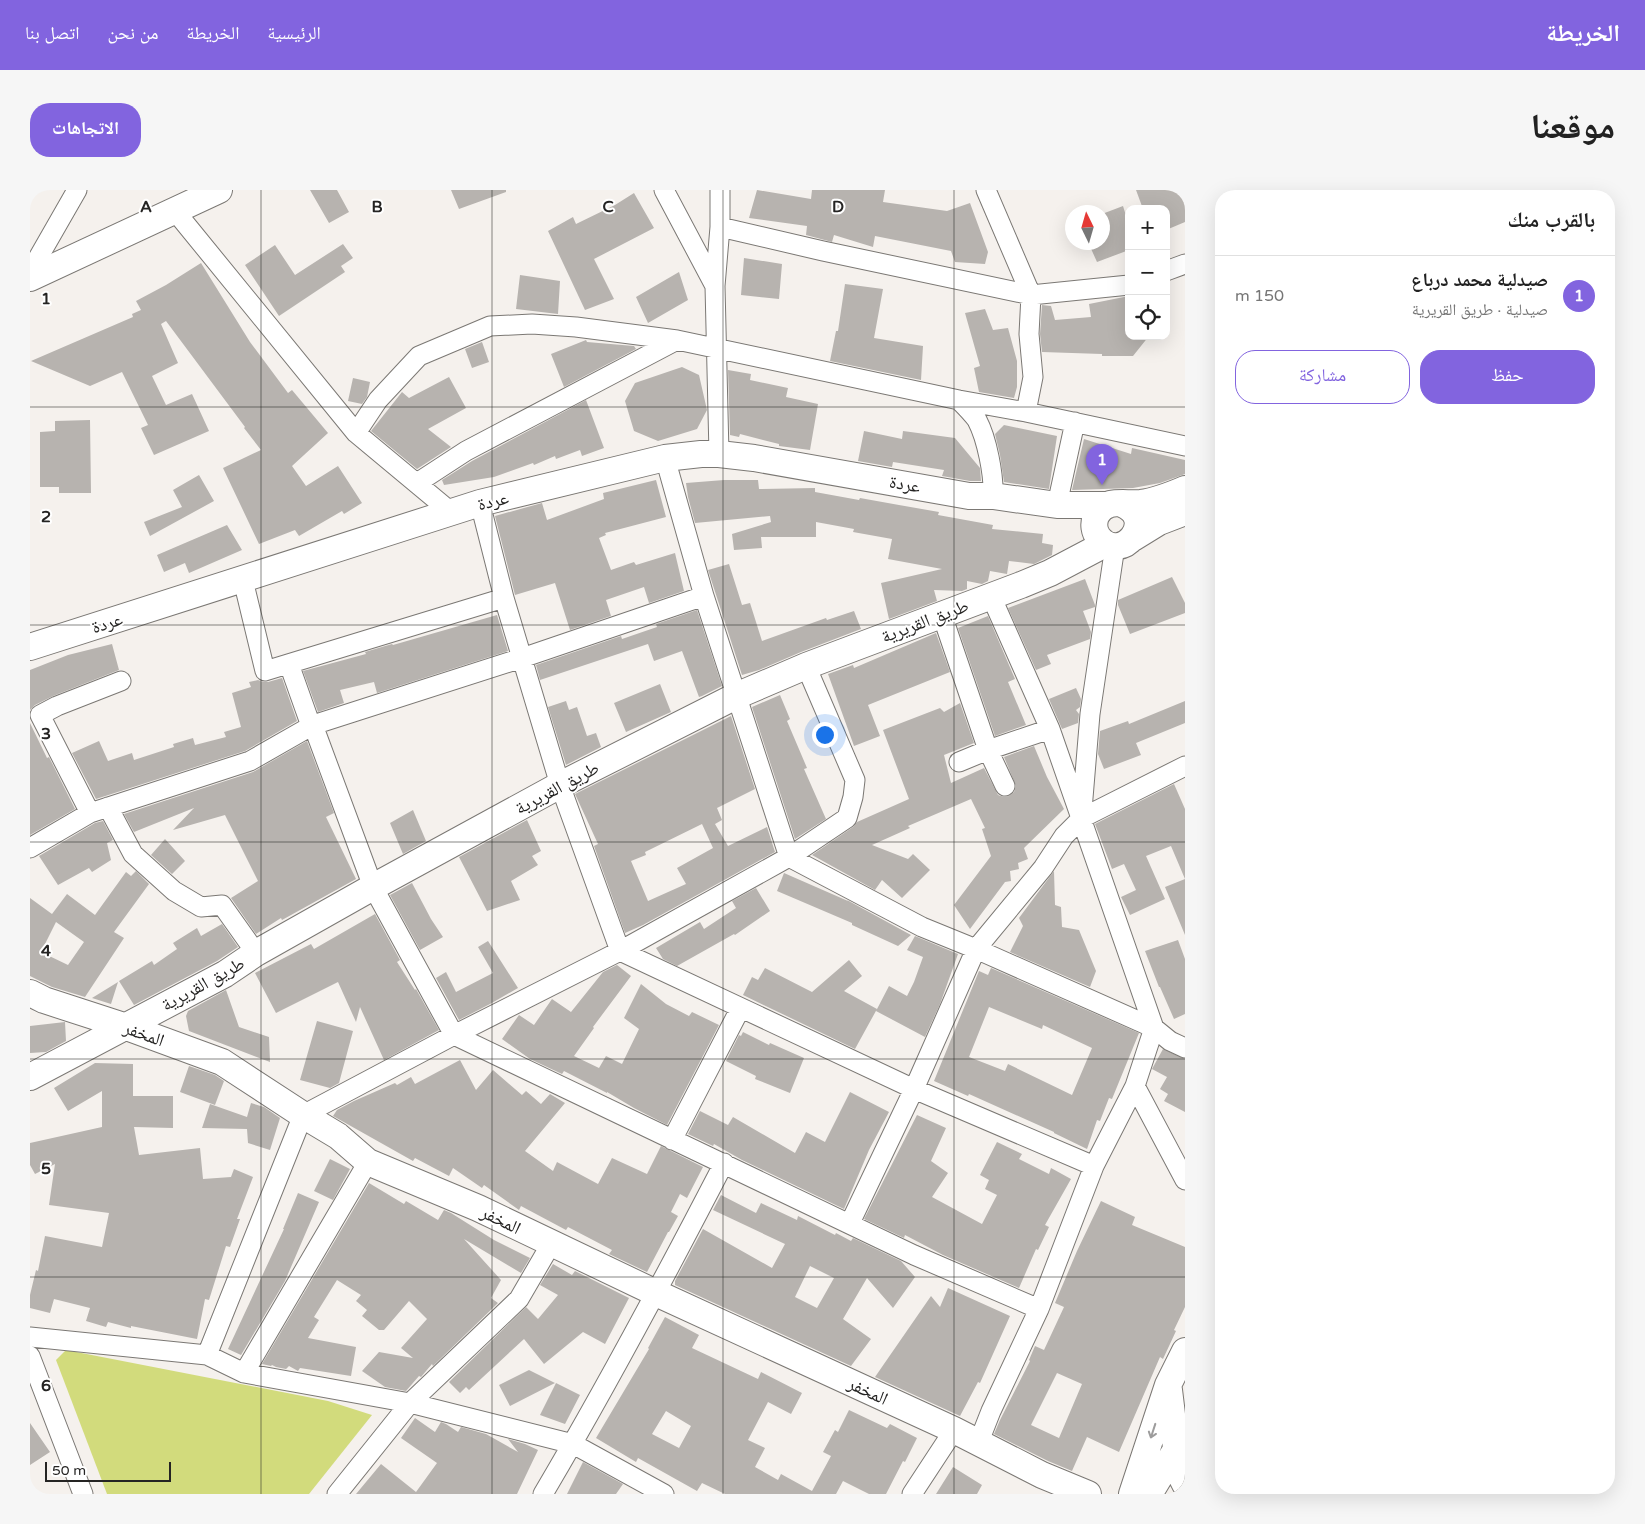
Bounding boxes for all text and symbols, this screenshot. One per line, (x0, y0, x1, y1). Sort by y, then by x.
text: الخريطة (1546, 19, 1620, 48)
text: اتصل بنا (25, 22, 80, 44)
text: من نحن (108, 22, 158, 44)
text: الخريطة (186, 22, 239, 44)
text: الرئيسية (267, 22, 321, 44)
button: الاتجاهات (30, 103, 141, 157)
text: موقعنا (1530, 106, 1615, 148)
text: A (140, 197, 152, 217)
text: B (371, 197, 383, 217)
text: C (602, 197, 614, 217)
text: D (832, 197, 844, 217)
north arrow (1065, 205, 1110, 250)
map controls (1125, 205, 1170, 340)
button: + (1125, 205, 1170, 250)
text: بالقرب منك (1508, 208, 1595, 233)
button: − (1125, 250, 1170, 295)
text: صيدلية محمد درباع (1411, 269, 1548, 291)
text: 150 m (1235, 286, 1284, 306)
text: 1 (1574, 286, 1584, 306)
text: 1 (41, 289, 51, 309)
button: locate (1125, 295, 1170, 340)
text: صيدلية · طريق القريرية (1412, 300, 1548, 320)
button: مشاركة (1235, 350, 1410, 404)
button: حفظ (1420, 350, 1595, 404)
pin: 1 (1086, 444, 1118, 485)
street label: عردة (888, 470, 922, 498)
street label: عردة (475, 487, 511, 515)
text: 2 (41, 507, 51, 527)
street label: طريق القريرية (878, 594, 972, 648)
street label: عردة (89, 608, 125, 638)
your location (812, 722, 838, 748)
text: 3 (41, 724, 51, 744)
street label: طريق القريرية (511, 757, 603, 819)
text: 4 (41, 941, 51, 961)
street label: طريق القريرية (158, 952, 248, 1016)
street label: المخفر (120, 1016, 167, 1051)
text: 5 (41, 1159, 51, 1179)
street label: المخفر (477, 1201, 525, 1239)
street label: المخفر (844, 1372, 892, 1410)
text: 6 (41, 1376, 51, 1396)
one-way arrow (1147, 1423, 1157, 1439)
scale bar (45, 1459, 171, 1482)
text: 50 m (52, 1462, 86, 1479)

